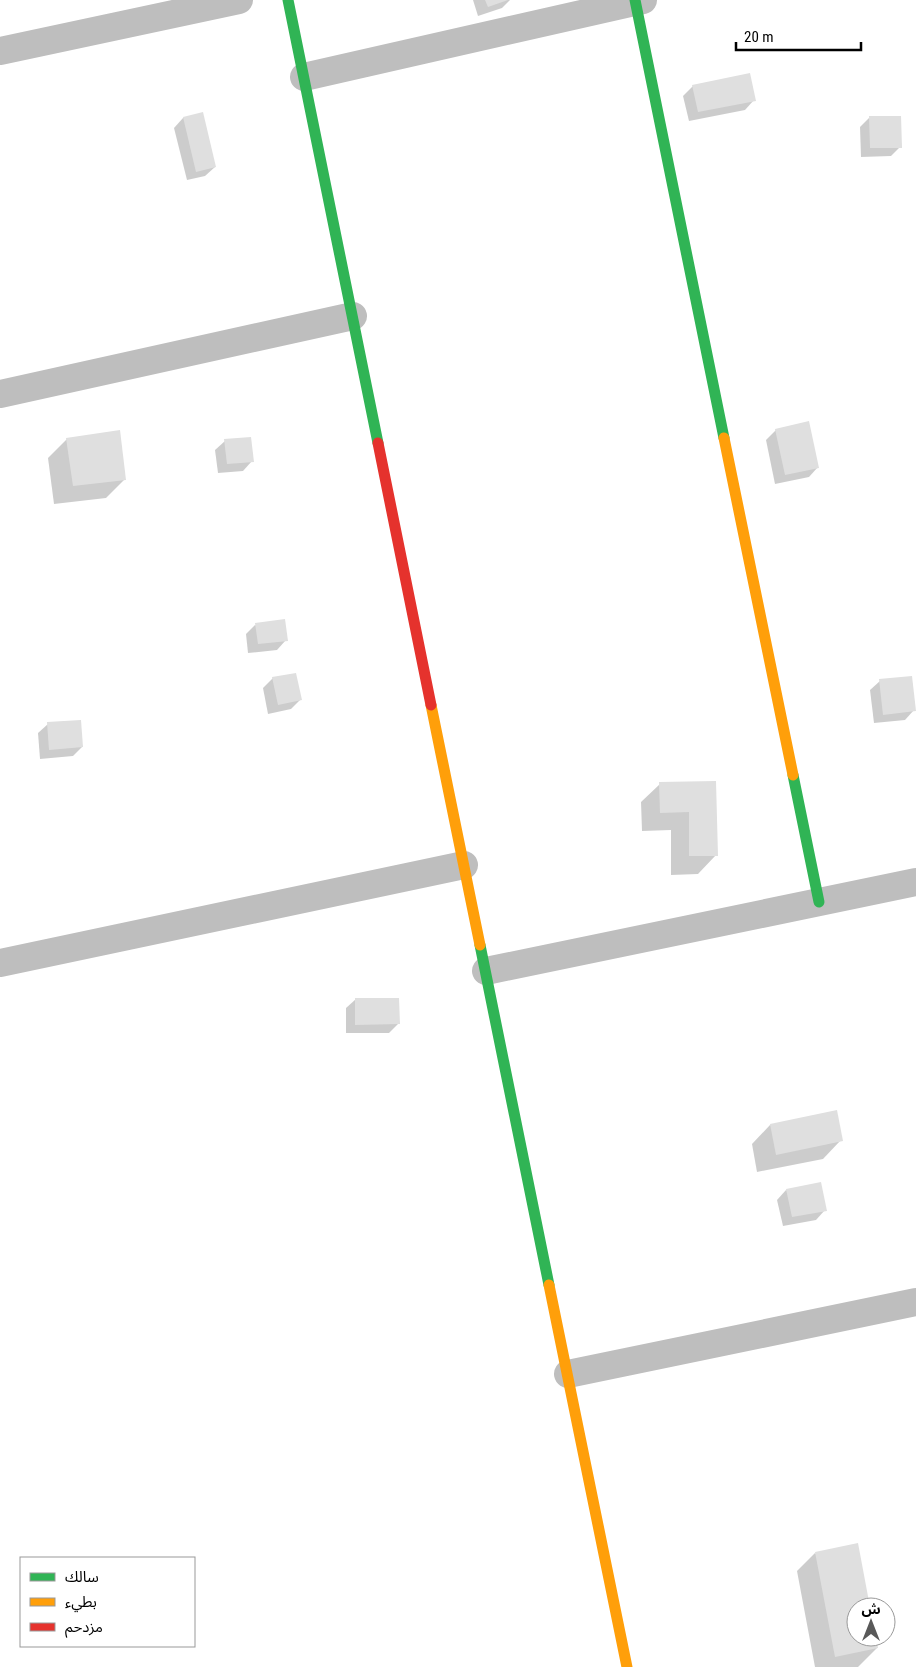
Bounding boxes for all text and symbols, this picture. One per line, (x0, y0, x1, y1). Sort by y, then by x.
scale bar (736, 20, 861, 52)
text: 20 m (744, 28, 774, 46)
legend (20, 1557, 195, 1647)
text: سالك (65, 1568, 99, 1586)
text: بطيء (65, 1593, 97, 1613)
north arrow (846, 1597, 896, 1647)
text: ش (861, 1601, 881, 1617)
text: مزدحم (65, 1618, 103, 1638)

